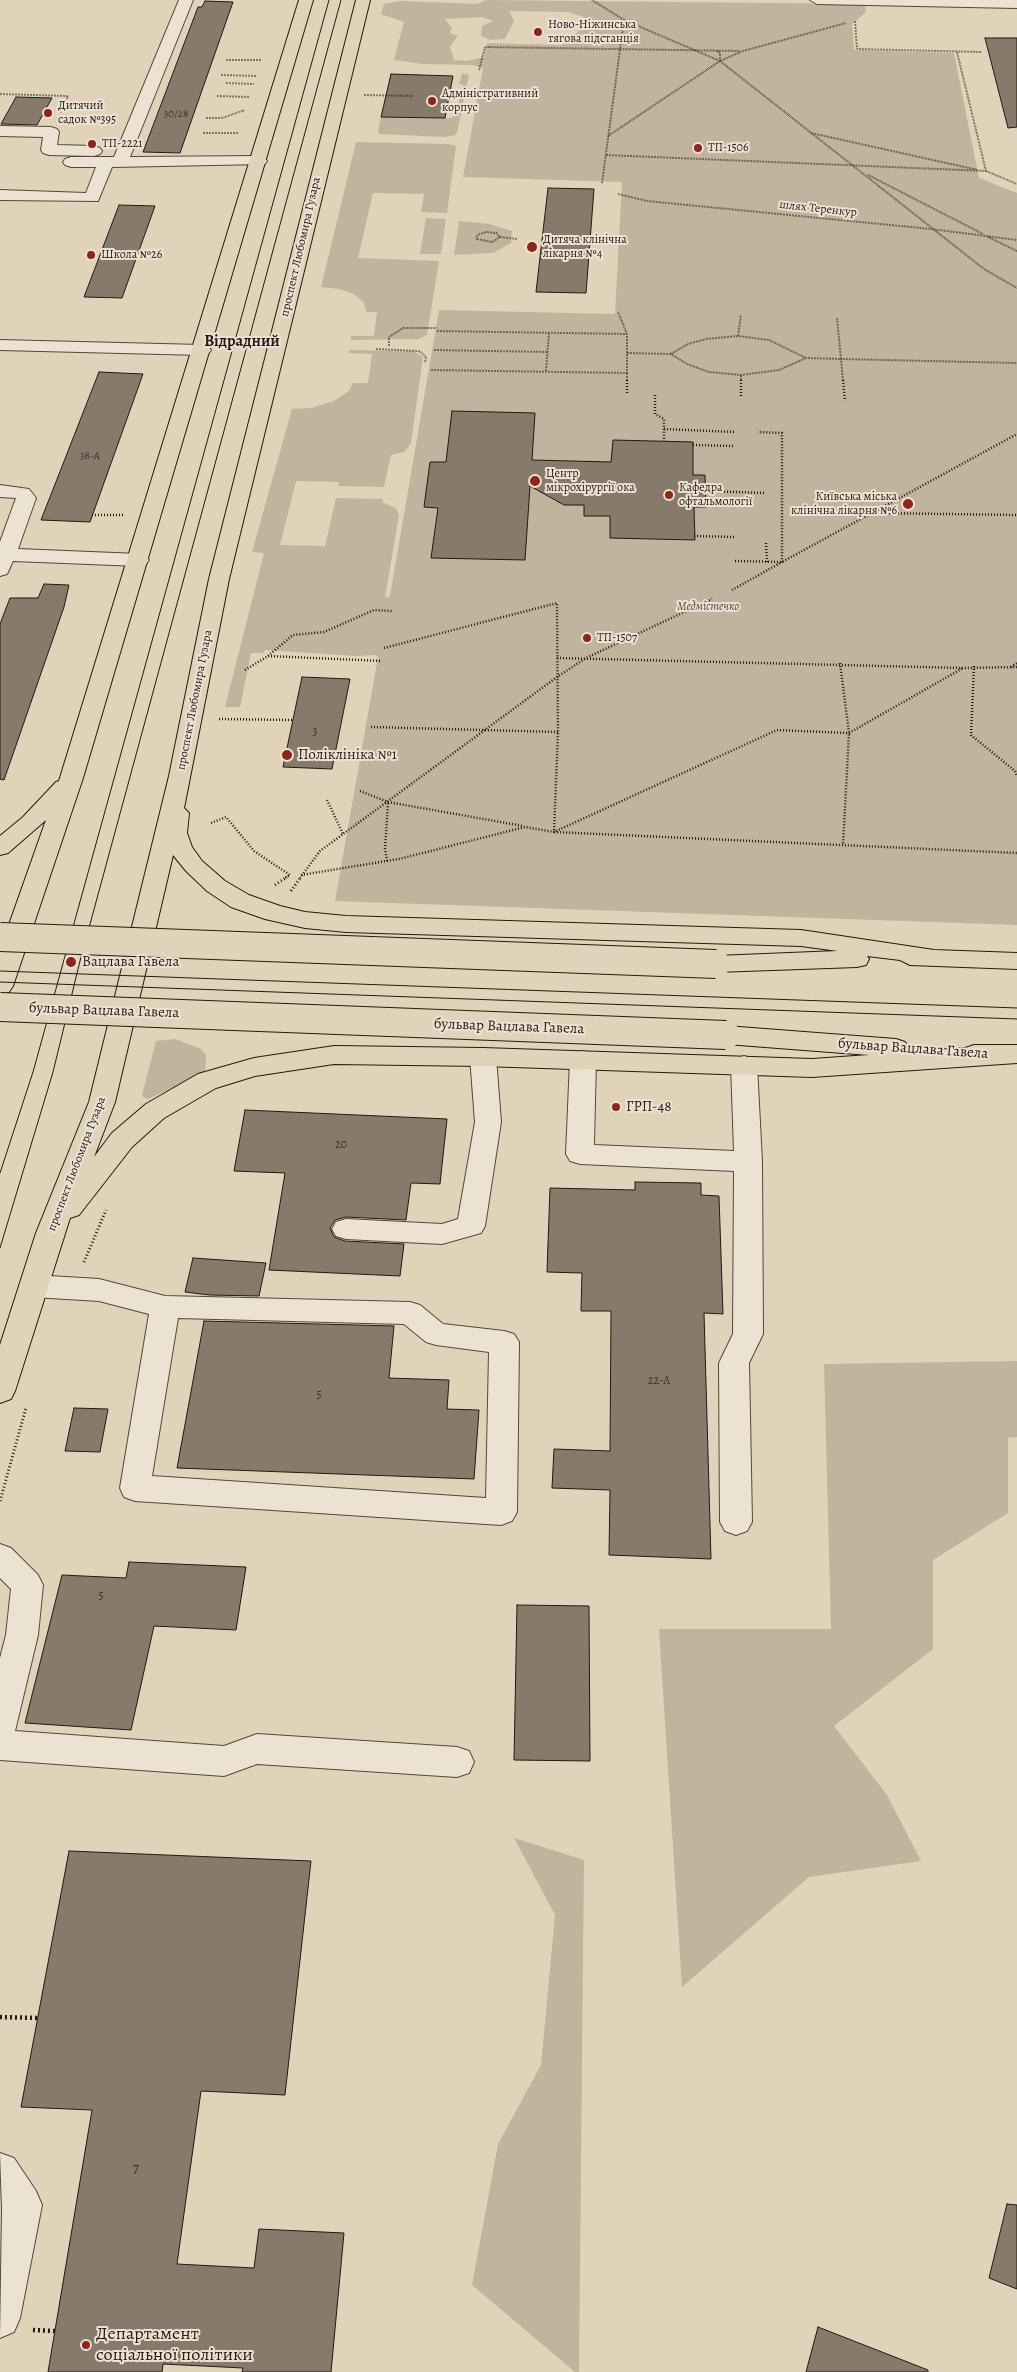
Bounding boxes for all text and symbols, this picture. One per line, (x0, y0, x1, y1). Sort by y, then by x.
place label: Ново-Ніжинська тягова підстанція (548, 18, 639, 46)
marker: Ново-Ніжинська тягова підстанція (532, 26, 544, 38)
place label: Адміністративний корпус (442, 87, 538, 115)
marker: Адміністративний корпус (426, 95, 438, 107)
place label: Дитячий садок №395 (58, 99, 116, 127)
marker: Дитячий садок №395 (42, 107, 54, 119)
house number: 30/28 (164, 107, 188, 121)
place label: ТП-2221 (102, 137, 142, 151)
marker: ТП-2221 (86, 138, 98, 150)
place label: ТП-1506 (708, 141, 748, 155)
marker: ТП-1506 (692, 142, 704, 154)
street label: проспект Любомира Гузара (278, 176, 324, 318)
street label: шлях Теренкур (779, 198, 857, 220)
place label: Дитяча клінічна лікарня №4 (543, 233, 627, 261)
marker: Дитяча клінічна лікарня №4 (525, 240, 539, 254)
place label: Школа №26 (101, 248, 162, 262)
marker: Школа №26 (85, 249, 97, 261)
district label: Відрадний (204, 332, 280, 352)
house number: 38-А (80, 449, 100, 463)
place label: Центр мікрохірургії ока (546, 467, 635, 495)
marker: Центр мікрохірургії ока (528, 474, 542, 488)
place label: Кафедра офтальмології (679, 481, 752, 509)
marker: Кафедра офтальмології (663, 489, 675, 501)
place label: Київська міська клінічна лікарня №6 (791, 490, 897, 518)
marker: Київська міська клінічна лікарня №6 (901, 497, 915, 511)
park label: Медмістечко (677, 600, 739, 614)
street label: проспект Любомира Гузара (174, 629, 216, 771)
place label: ТП-1507 (597, 631, 637, 645)
marker: ТП-1507 (581, 632, 593, 644)
house number: 3 (313, 725, 317, 739)
place label: Поліклініка №1 (298, 746, 397, 764)
marker: Поліклініка №1 (280, 748, 294, 762)
place label: Вацлава Гавела (82, 953, 179, 971)
marker: Вацлава Гавела (64, 955, 78, 969)
street label: бульвар Вацлава Гавела (28, 999, 180, 1023)
street label: бульвар Вацлава Гавела (433, 1015, 585, 1039)
street label: бульвар Вацлава Гавела (837, 1035, 989, 1063)
street label: проспект Любомира Гузара (45, 1095, 109, 1233)
place label: ГРП-48 (626, 1098, 672, 1116)
marker: ГРП-48 (610, 1101, 622, 1113)
house number: 20 (335, 1138, 347, 1152)
house number: 22-А (648, 1374, 670, 1388)
house number: 5 (316, 1388, 322, 1402)
house number: 5 (98, 1589, 104, 1603)
house number: 7 (133, 2160, 139, 2178)
place label: Департамент соціальної політики (96, 2324, 253, 2366)
marker: Департамент соціальної політики (80, 2339, 92, 2351)

